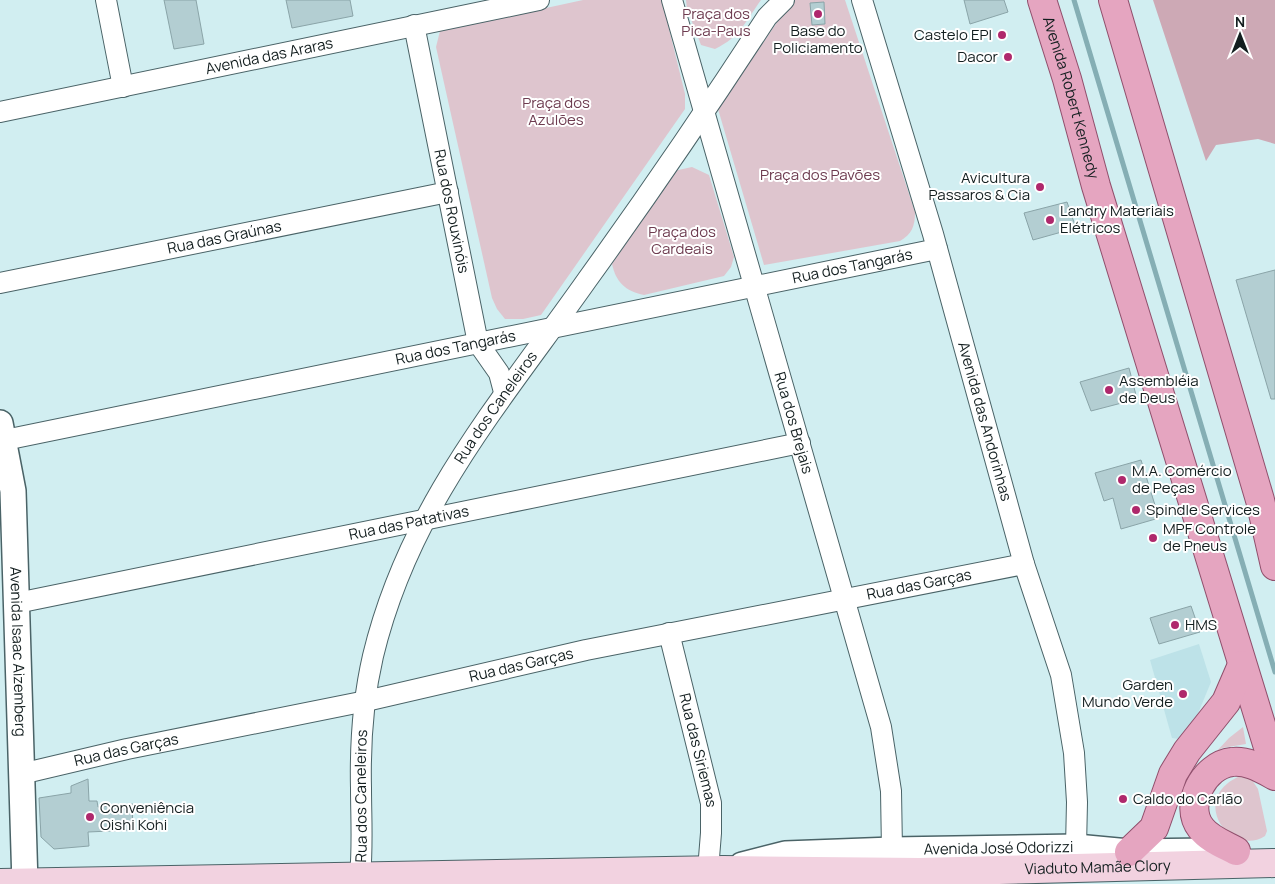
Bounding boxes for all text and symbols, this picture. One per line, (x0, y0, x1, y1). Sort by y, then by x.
park label: Praça dos Pica-Paus (681, 3, 751, 41)
marker: Base do Policiamento (812, 8, 824, 20)
north arrow (1215, 10, 1265, 60)
text: N (1235, 12, 1245, 31)
street label: Avenida Robert Kennedy (1038, 14, 1105, 181)
place label: Base do Policiamento (773, 20, 863, 58)
place label: Castelo EPI (914, 24, 992, 45)
marker: Castelo EPI (996, 29, 1008, 41)
street label: Avenida das Araras (203, 32, 335, 79)
place label: Dacor (957, 46, 999, 67)
marker: Dacor (1002, 51, 1014, 63)
park label: Praça dos Azulões (522, 92, 590, 130)
street label: Rua dos Rouxinóis (429, 147, 475, 275)
park label: Praça dos Pavões (760, 164, 880, 185)
place label: Avicultura Passaros & Cia (929, 167, 1030, 205)
marker: Avicultura Passaros & Cia (1034, 181, 1046, 193)
place label: Landry Materiais Elétricos (1060, 200, 1174, 238)
marker: Landry Materiais Elétricos (1044, 214, 1056, 226)
street label: Rua das Graúnas (165, 215, 283, 259)
park label: Praça dos Cardeais (648, 221, 716, 259)
street label: Rua dos Tangarás (790, 243, 914, 288)
street label: Rua dos Tangarás (394, 325, 518, 370)
street label: Avenida das Andorinhas (953, 339, 1017, 504)
street label: Rua dos Caneleiros (449, 347, 542, 468)
street label: Rua dos Brejais (769, 369, 819, 476)
place label: Assembléia de Deus (1119, 370, 1199, 408)
marker: Assembléia de Deus (1103, 384, 1115, 396)
place label: M.A. Comércio de Peças (1132, 460, 1232, 498)
marker: M.A. Comércio de Peças (1116, 474, 1128, 486)
place label: Spindle Services (1146, 499, 1260, 520)
street label: Rua das Patativas (347, 500, 471, 545)
marker: Spindle Services (1130, 504, 1142, 516)
place label: MPF Controle de Pneus (1163, 518, 1256, 556)
marker: MPF Controle de Pneus (1147, 532, 1159, 544)
street label: Rua das Garças (865, 564, 973, 605)
street label: Avenida Isaac Aizemberg (5, 566, 31, 737)
place label: HMS (1185, 614, 1217, 635)
marker: HMS (1169, 619, 1181, 631)
street label: Rua das Garças (467, 642, 575, 687)
place label: Garden Mundo Verde (1082, 674, 1173, 712)
marker: Garden Mundo Verde (1177, 688, 1189, 700)
street label: Rua das Siriemas (674, 691, 722, 808)
street label: Rua das Garças (72, 728, 180, 771)
street label: Rua dos Caneleiros (350, 729, 372, 863)
place label: Caldo do Carlão (1133, 788, 1242, 809)
marker: Caldo do Carlão (1117, 793, 1129, 805)
place label: Conveniência Oishi Kohi (100, 797, 194, 835)
marker: Conveniência Oishi Kohi (84, 811, 96, 823)
street label: Avenida José Odorizzi (923, 836, 1074, 859)
street label: Viaduto Mamãe Clory (1024, 855, 1171, 879)

